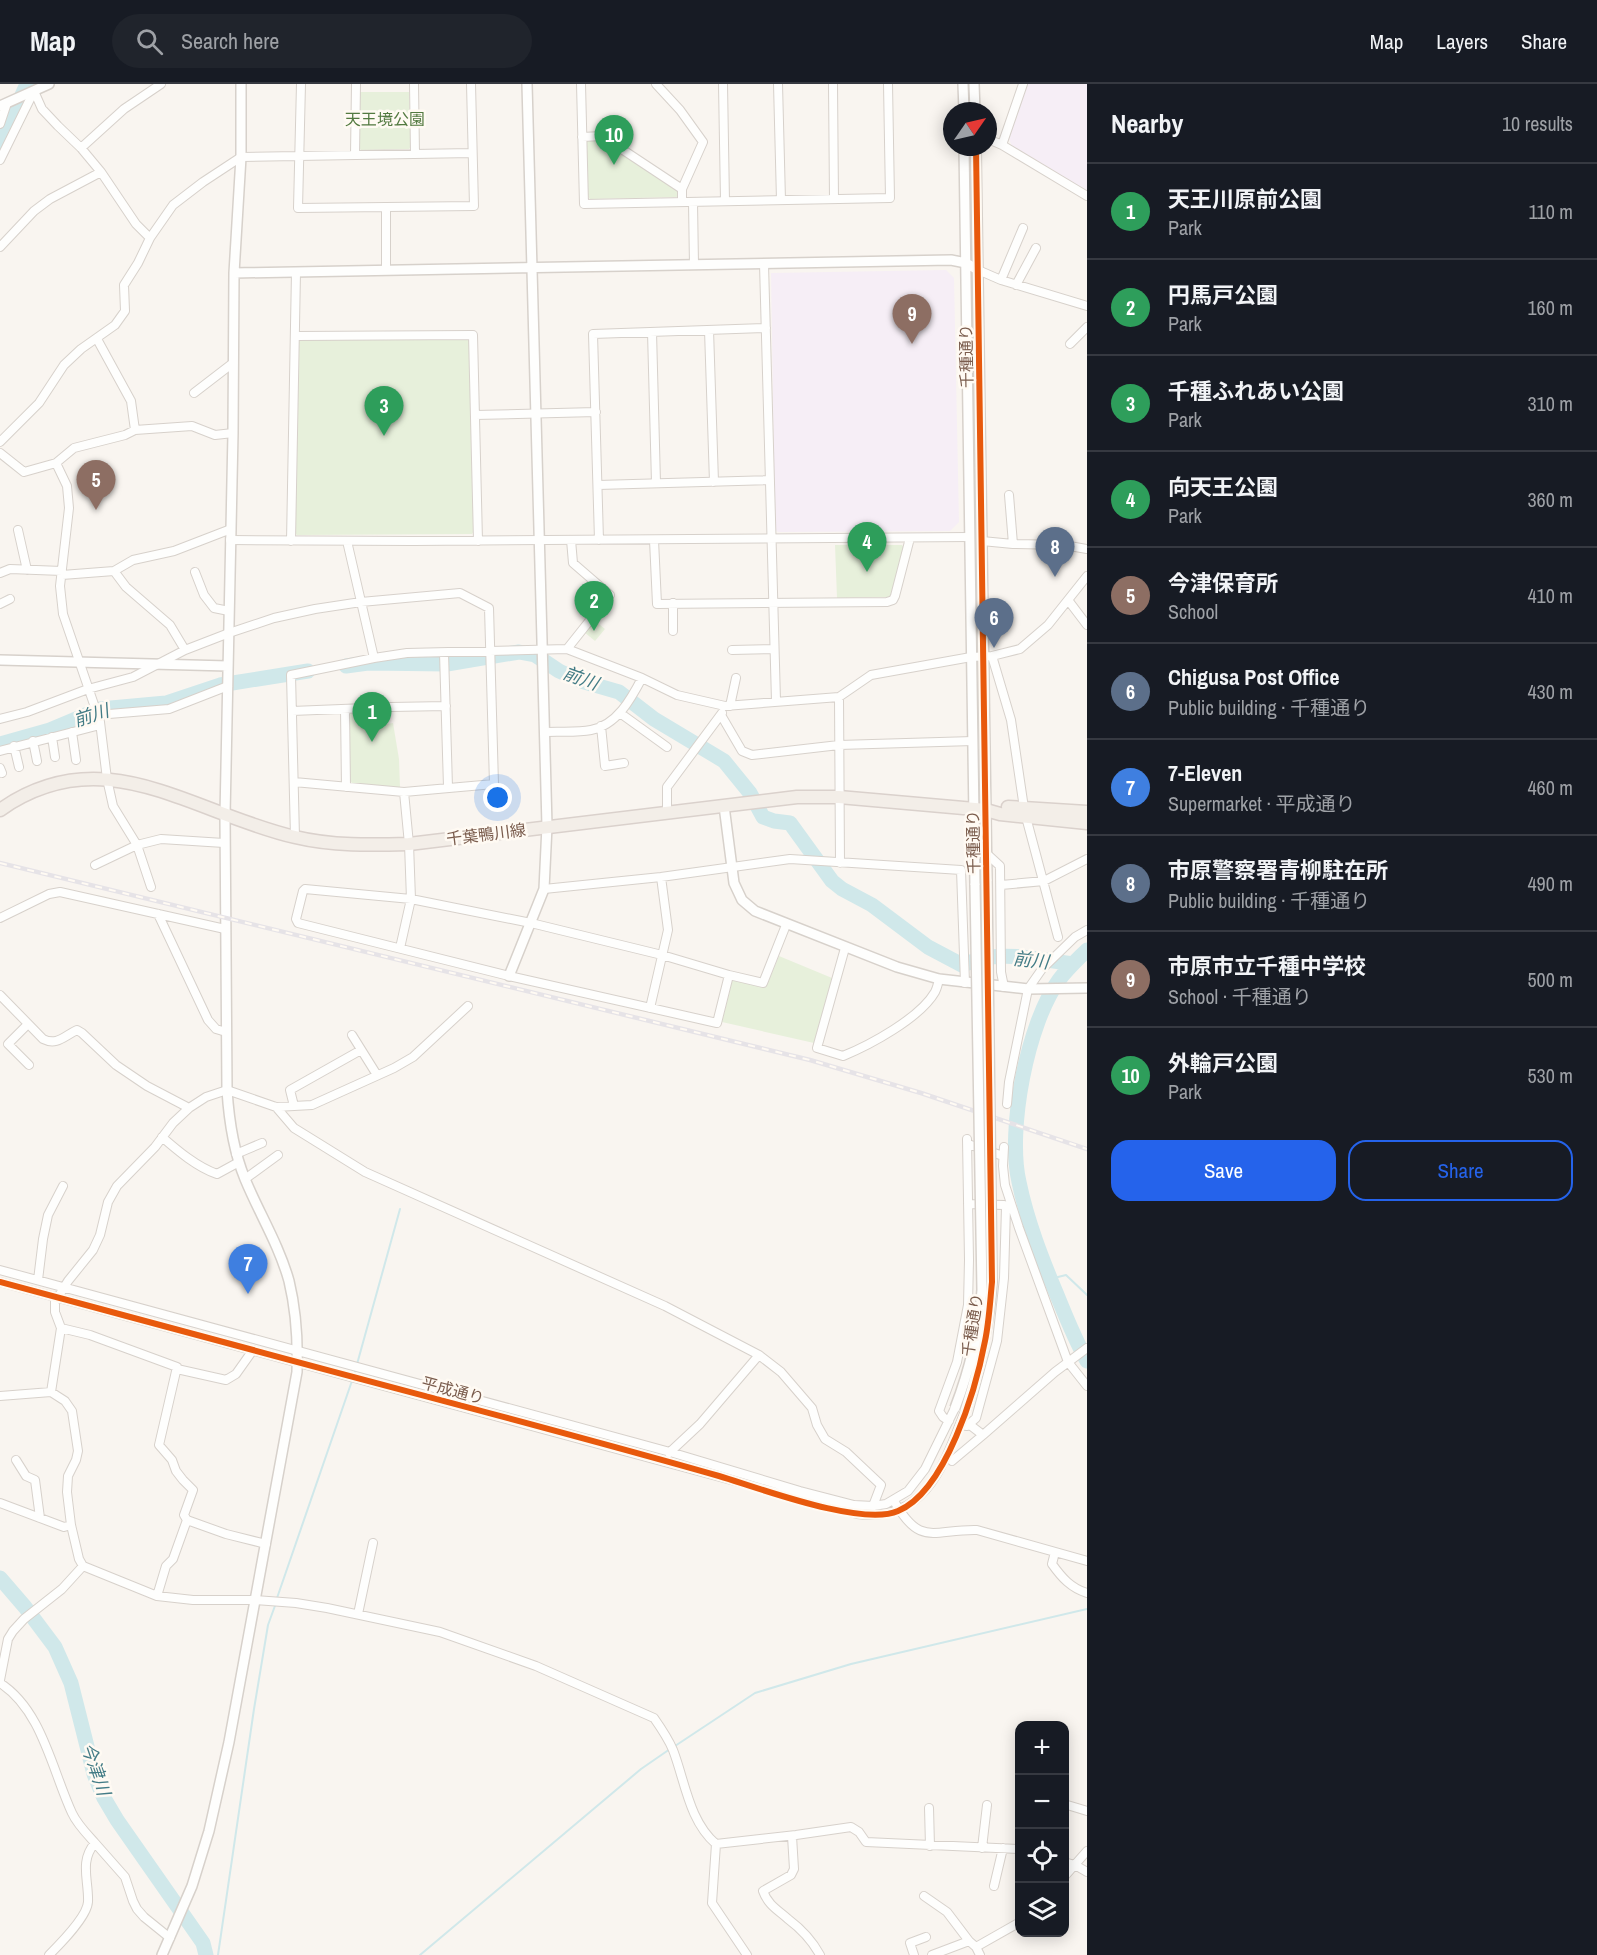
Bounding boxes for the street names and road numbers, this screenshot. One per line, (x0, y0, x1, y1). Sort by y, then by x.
street label: 千種通り (954, 324, 978, 388)
street label: 千種通り (961, 810, 985, 874)
street label: 千葉鴨川線 (445, 818, 527, 850)
street label: 千種通り (956, 1292, 988, 1358)
street label: 平成通り (419, 1371, 487, 1409)

